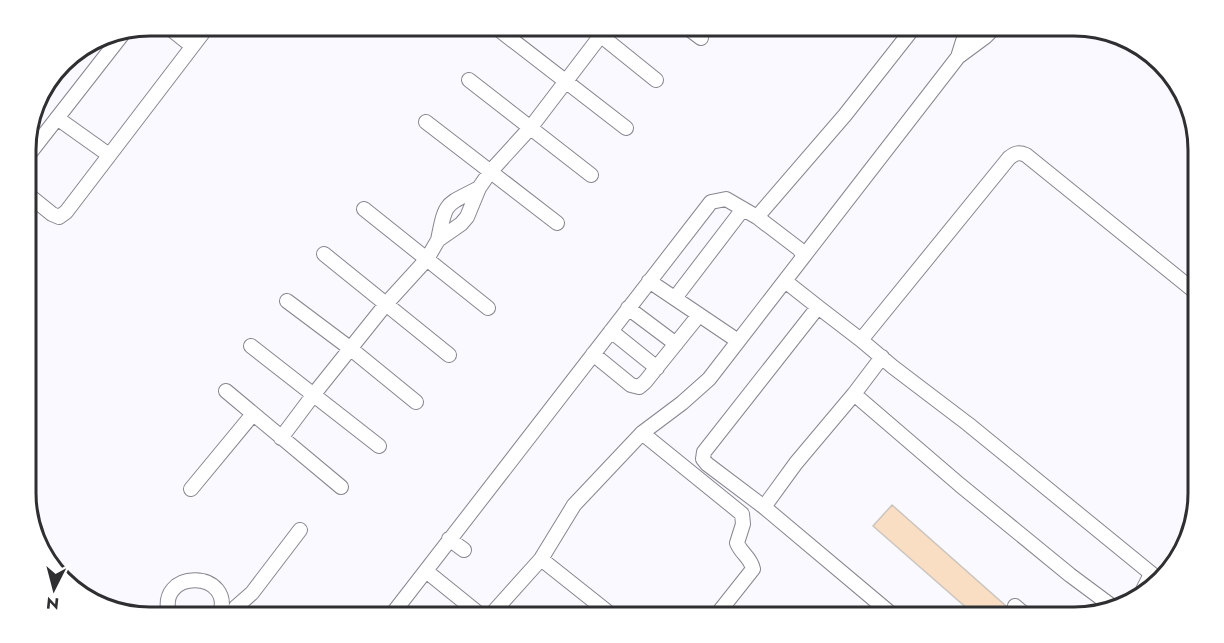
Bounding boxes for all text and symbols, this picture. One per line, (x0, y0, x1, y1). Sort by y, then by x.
north arrow (24, 559, 84, 619)
text: N (45, 591, 60, 616)

